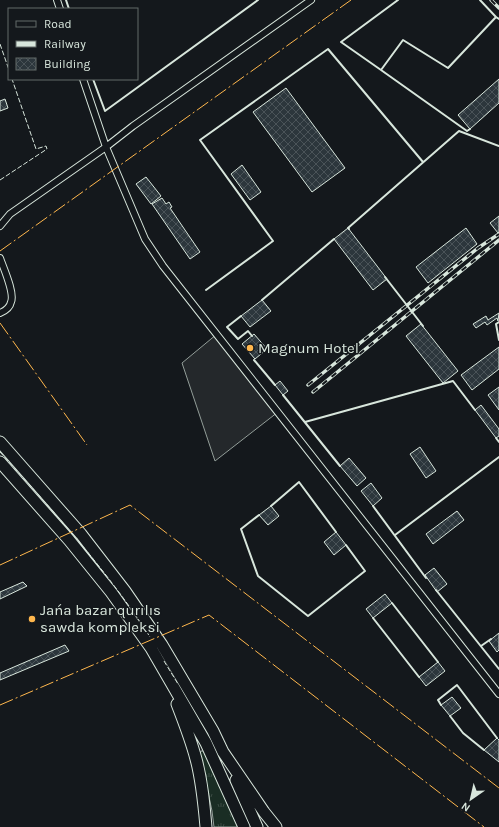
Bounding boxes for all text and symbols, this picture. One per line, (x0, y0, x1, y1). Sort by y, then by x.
legend (8, 8, 138, 80)
text: Road (44, 17, 72, 31)
text: Railway (44, 37, 86, 51)
text: Building (44, 57, 91, 71)
place label: Magnum Hotel (258, 339, 359, 357)
marker: Magnum Hotel (245, 343, 255, 353)
place label: Jańa bazar qurılıs sawda kompleksi (40, 601, 161, 636)
marker: Jańa bazar qurılıs sawda kompleksi (27, 614, 37, 624)
north arrow (451, 779, 491, 819)
text: N (459, 799, 473, 814)

